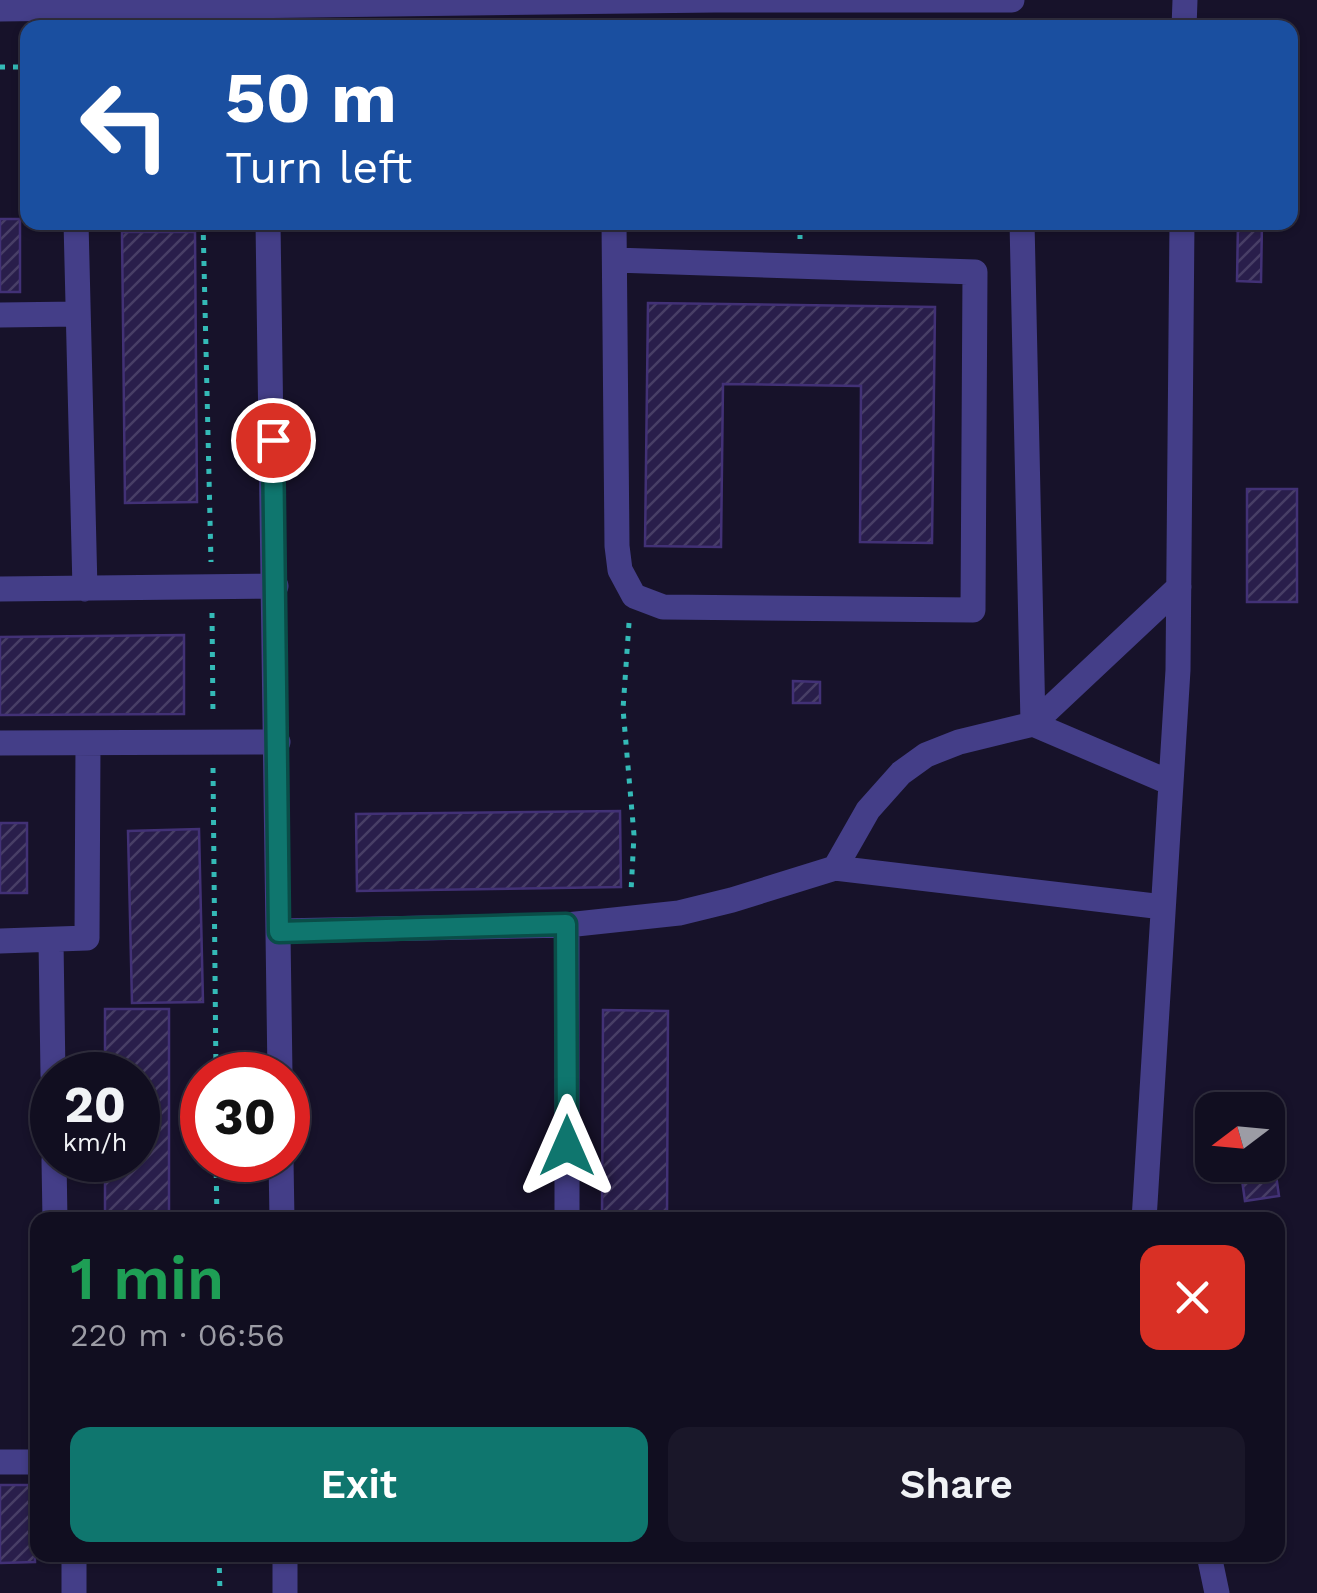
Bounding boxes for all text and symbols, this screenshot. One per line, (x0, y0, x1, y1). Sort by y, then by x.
text: 50 m (225, 57, 397, 139)
icon: left (60, 60, 190, 190)
text: Turn left (225, 141, 412, 194)
pin (231, 398, 316, 483)
icon: arrive (246, 413, 301, 468)
speed limit sign: 30 (180, 1052, 310, 1182)
text: 20 (64, 1075, 126, 1134)
north arrow (1195, 1092, 1285, 1182)
map controls (1195, 1092, 1285, 1182)
position arrow (515, 1094, 619, 1198)
text: km/h (63, 1128, 127, 1157)
text: 1 min (70, 1243, 224, 1314)
button: close (1140, 1245, 1245, 1350)
text: 220 m · 06:56 (70, 1316, 285, 1354)
button: Exit (70, 1427, 648, 1542)
button: Share (668, 1427, 1245, 1542)

